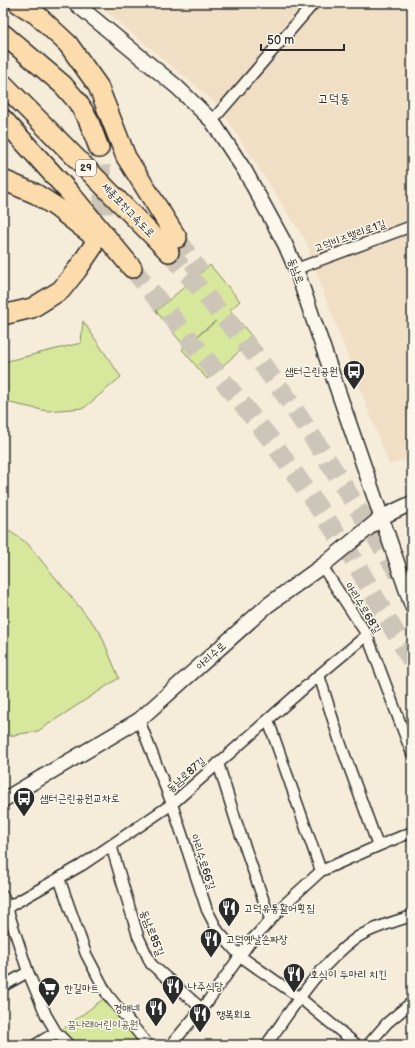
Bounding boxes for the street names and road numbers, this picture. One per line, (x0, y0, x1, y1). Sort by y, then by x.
road number: 29 (76, 160, 96, 176)
street label: 세종포천고속도로 (99, 180, 157, 240)
street label: 고덕비즈밸리로1길 (313, 217, 388, 255)
street label: 동남로 (285, 256, 307, 286)
street label: 아리수로68길 (342, 580, 384, 636)
street label: 아리수로 (193, 639, 229, 673)
street label: 동남로87길 (164, 755, 208, 795)
street label: 아리수로66길 (188, 833, 218, 892)
street label: 동남로85길 (137, 908, 167, 958)

